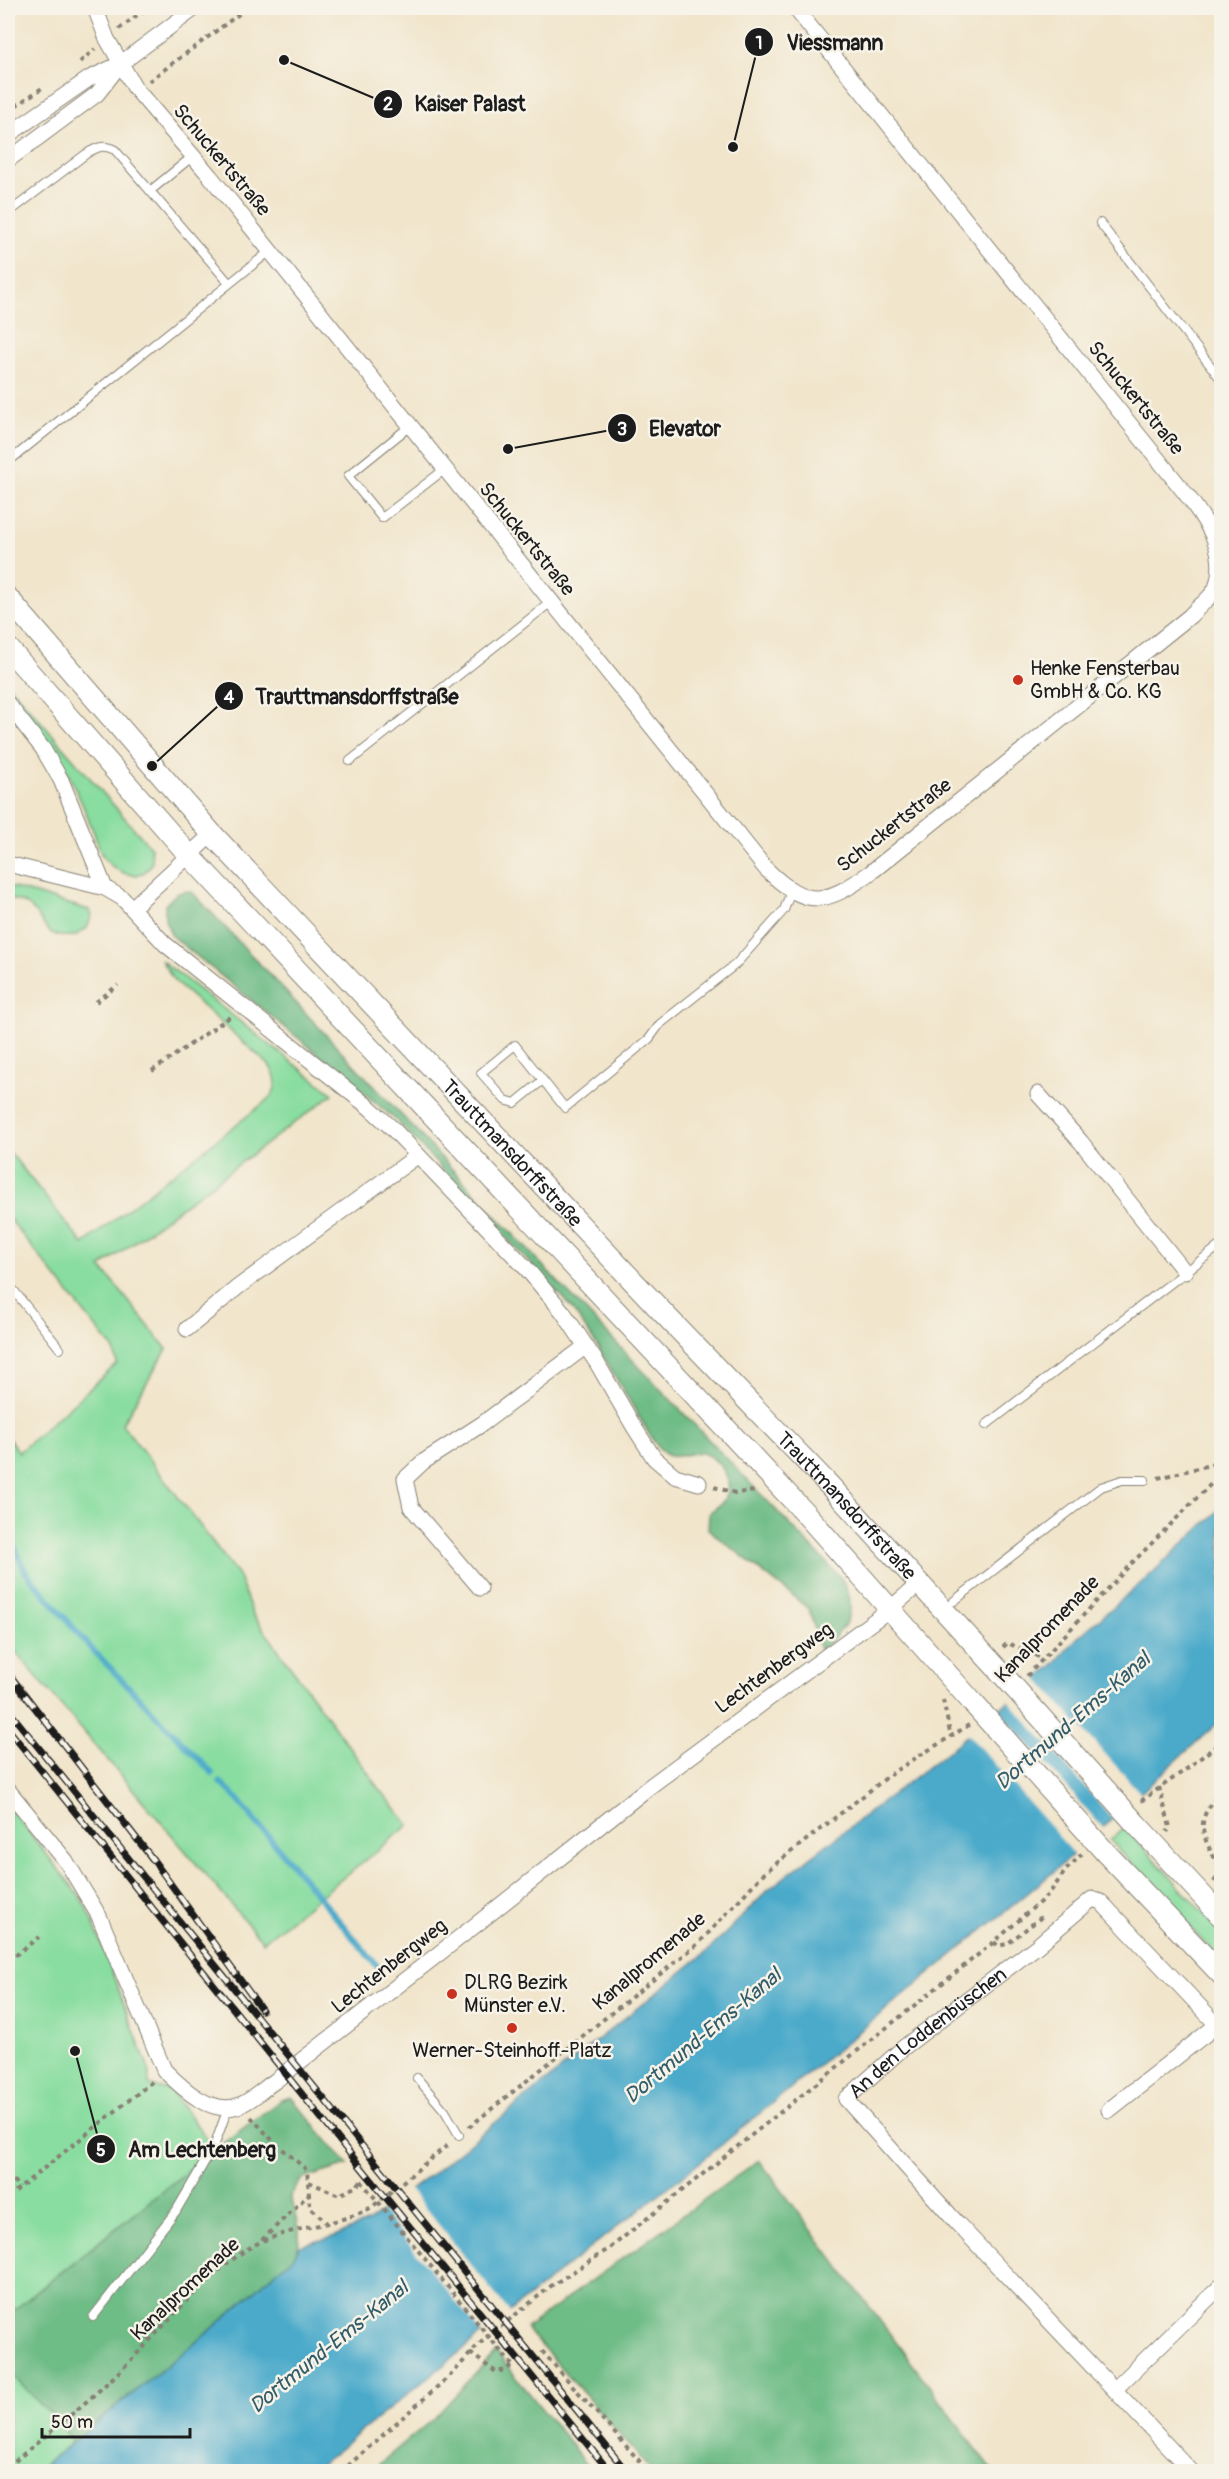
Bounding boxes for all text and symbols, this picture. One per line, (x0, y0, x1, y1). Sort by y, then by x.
callout: Viessmann (744, 23, 895, 62)
text: Viessmann (787, 30, 884, 57)
text: 1 (755, 32, 763, 55)
callout: Kaiser Palast (373, 84, 538, 123)
text: Kaiser Palast (414, 91, 526, 118)
text: 2 (383, 93, 393, 116)
street label: Schuckertstraße (168, 99, 276, 221)
street label: Schuckertstraße (1083, 336, 1190, 460)
callout: Elevator (607, 409, 733, 448)
text: Elevator (649, 416, 722, 443)
text: 3 (617, 418, 627, 441)
street label: Schuckertstraße (474, 477, 581, 601)
place label: Henke Fensterbau GmbH & Co. KG (1030, 656, 1180, 704)
marker: Henke Fensterbau GmbH & Co. KG (1011, 673, 1025, 687)
callout: Trauttmansdorffstraße (214, 677, 471, 716)
text: Trauttmansdorffstraße (254, 684, 459, 711)
text: 4 (224, 686, 235, 709)
street label: Schuckertstraße (832, 772, 957, 878)
street label: Trauttmansdorffstraße (437, 1074, 588, 1232)
street label: Trauttmansdorffstraße (772, 1426, 922, 1585)
street label: Kanalpromenade (989, 1570, 1105, 1688)
street label: Lechtenbergweg (710, 1617, 838, 1719)
water label: Dortmund-Ems-Kanal (990, 1645, 1158, 1796)
street label: Kanalpromenade (587, 1906, 711, 2016)
street label: Lechtenbergweg (326, 1913, 452, 2019)
water label: Dortmund-Ems-Kanal (619, 1961, 789, 2110)
street label: An den Loddenbüschen (843, 1961, 1011, 2104)
place label: DLRG Bezirk Münster e.V. (464, 1970, 568, 2018)
marker: DLRG Bezirk Münster e.V. (445, 1987, 459, 2001)
marker: Werner-Steinhoff-Platz (505, 2021, 519, 2035)
place label: Werner-Steinhoff-Platz (412, 2038, 612, 2063)
callout: Am Lechtenberg (86, 2130, 288, 2169)
text: Am Lechtenberg (128, 2137, 277, 2164)
text: 5 (96, 2139, 106, 2162)
street label: Kanalpromenade (125, 2232, 245, 2346)
water label: Dortmund-Ems-Kanal (244, 2273, 416, 2419)
scale bar (42, 2401, 190, 2439)
text: 50 m (51, 2411, 93, 2434)

